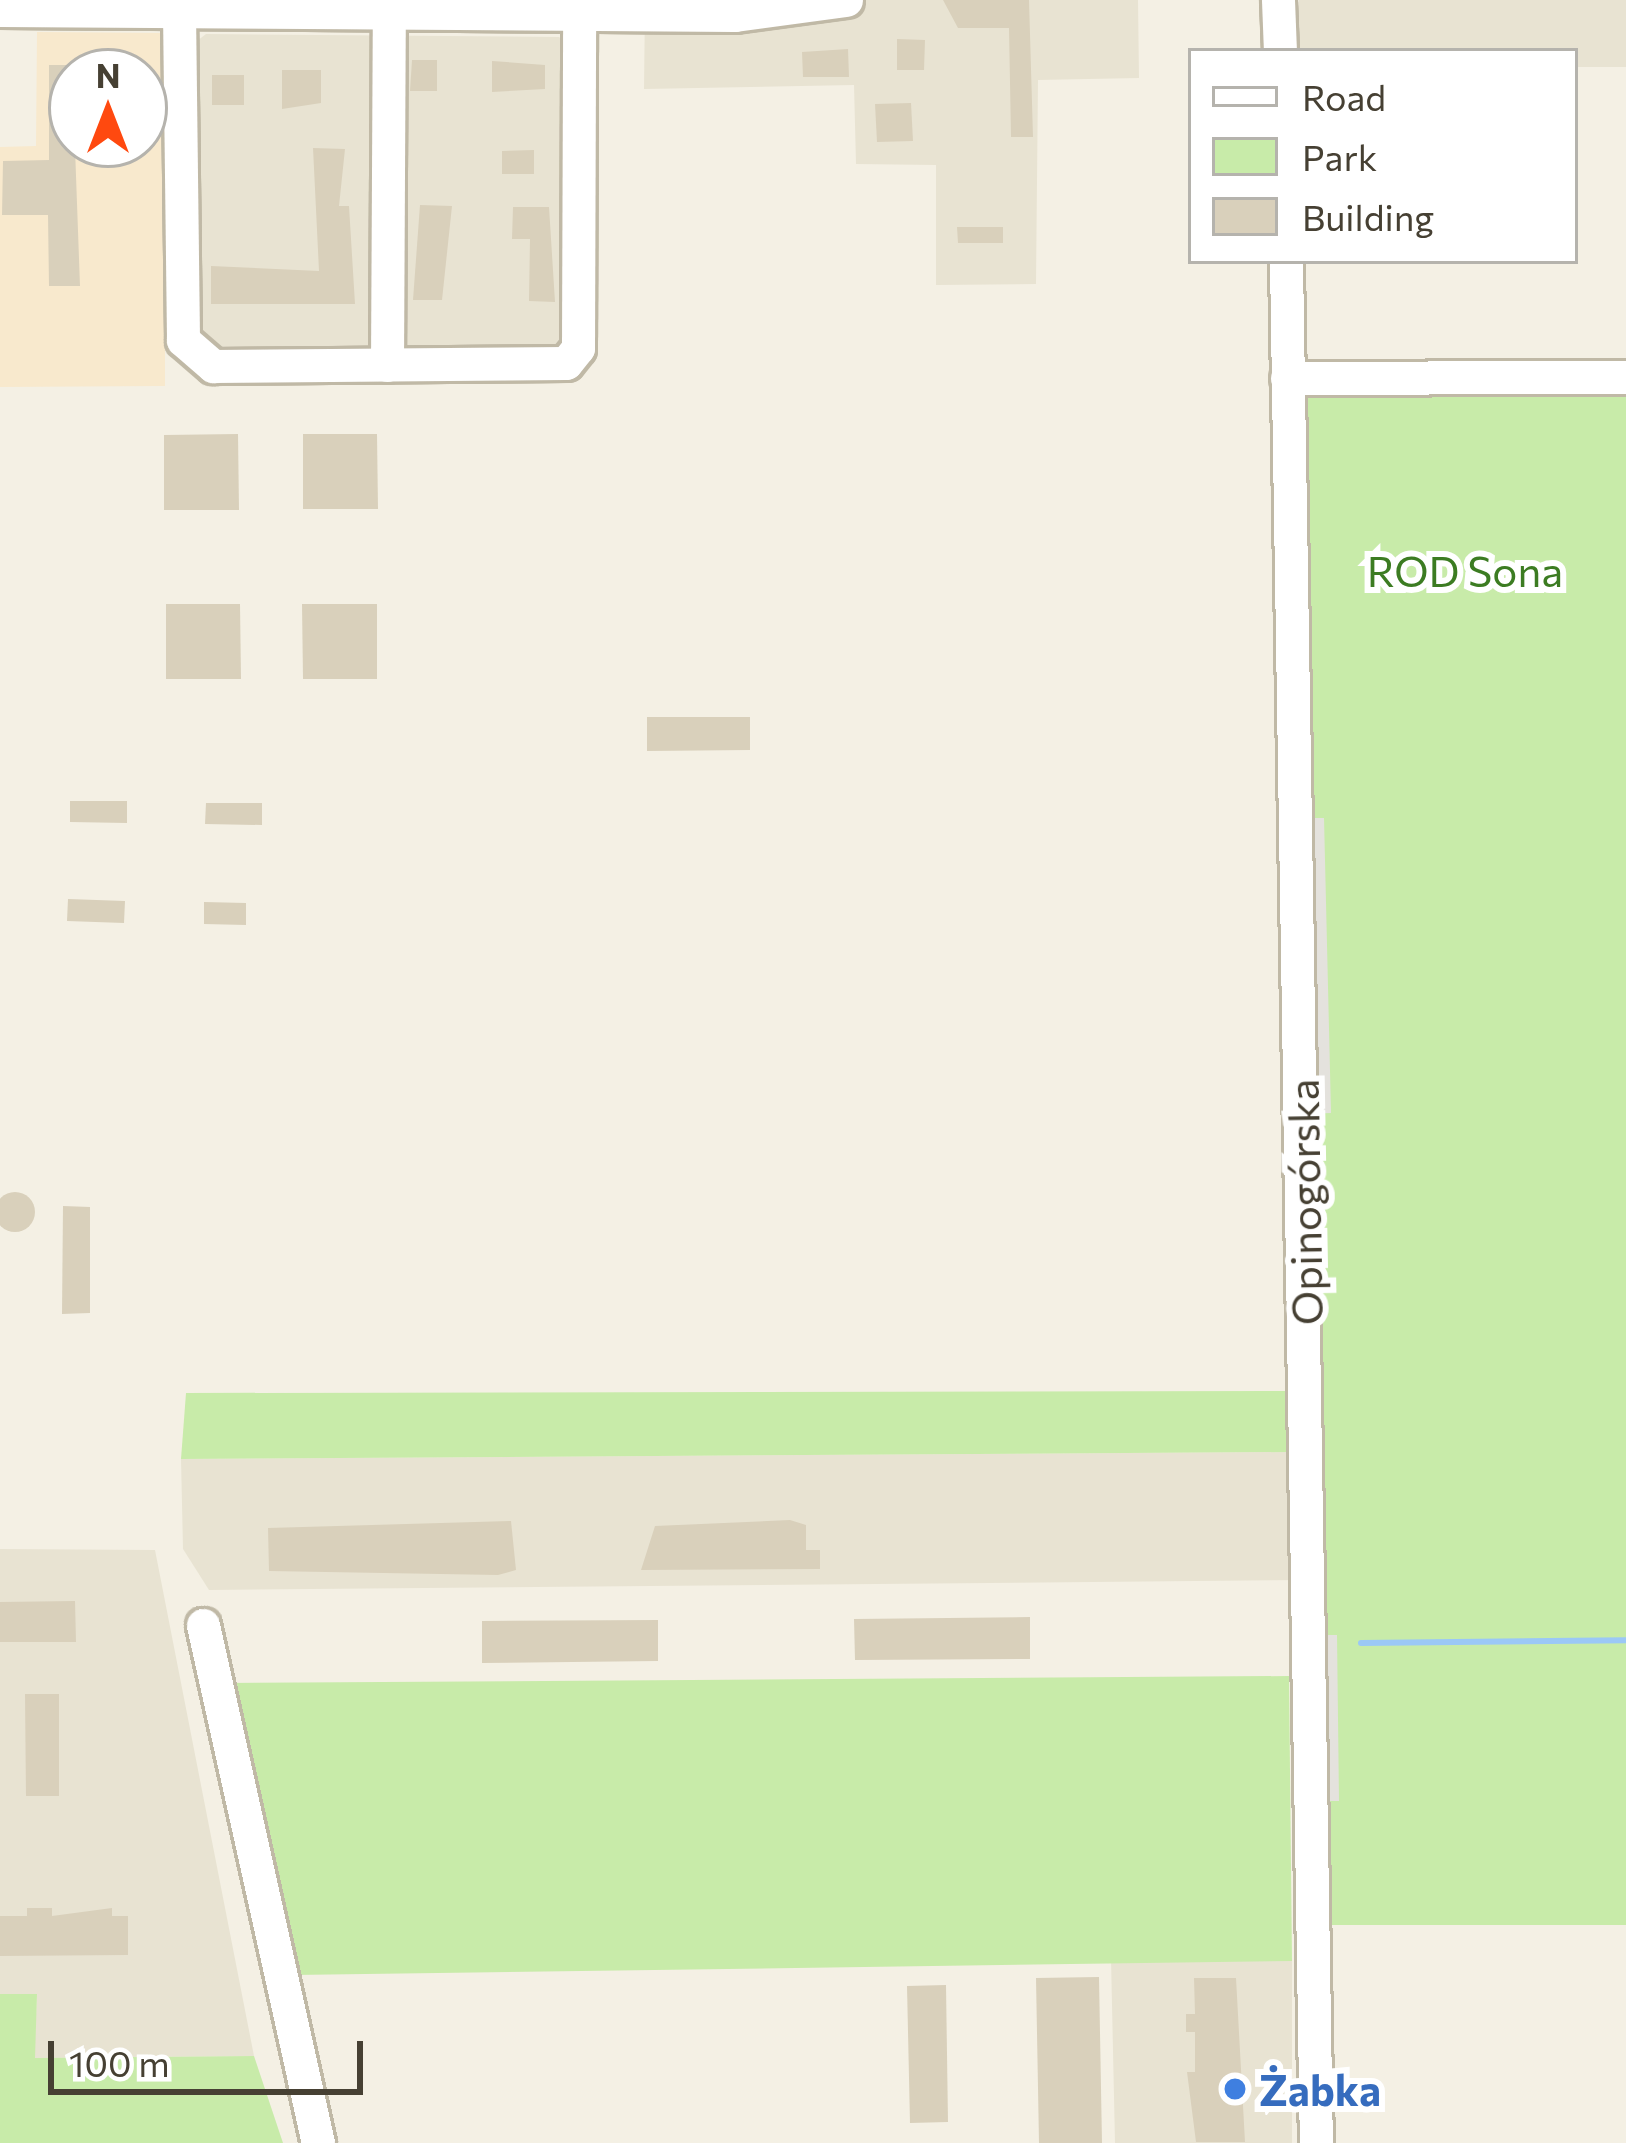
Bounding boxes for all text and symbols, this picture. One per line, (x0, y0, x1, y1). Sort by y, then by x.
north arrow (48, 48, 168, 168)
legend (1188, 48, 1578, 264)
text: N (96, 54, 120, 95)
text: Road (1302, 74, 1386, 118)
text: Park (1302, 134, 1377, 178)
text: Building (1302, 194, 1434, 238)
park label: ROD Sona (1367, 545, 1563, 595)
street label: Opinogórska (1277, 1078, 1331, 1326)
scale bar (54, 2017, 369, 2091)
text: 100 m (69, 2040, 170, 2084)
place label: Żabka (1259, 2064, 1381, 2114)
marker: Żabka (1222, 2076, 1248, 2102)

